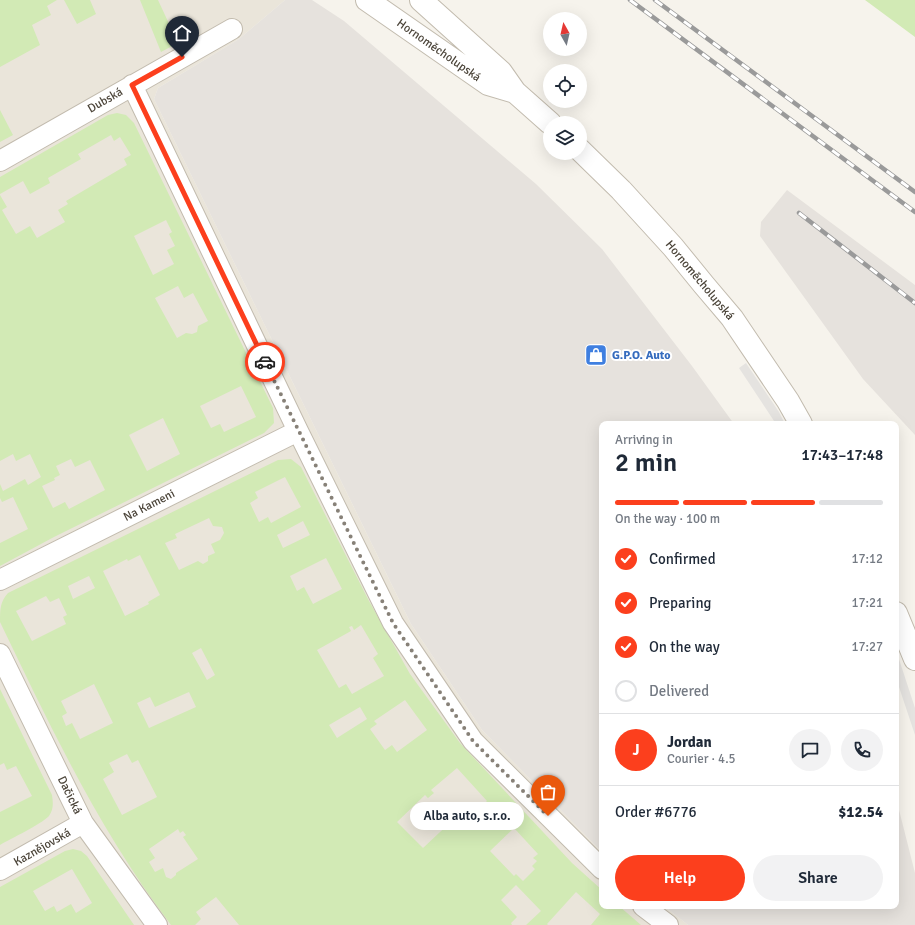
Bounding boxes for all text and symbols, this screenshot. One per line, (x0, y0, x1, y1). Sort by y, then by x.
north arrow (543, 12, 587, 56)
map controls (543, 12, 587, 160)
pin (165, 16, 199, 57)
street label: Hornoměcholupská (394, 16, 484, 85)
icon: home (171, 22, 193, 44)
button: locate (543, 64, 587, 108)
street label: Dubská (85, 84, 125, 116)
button: layers (543, 116, 587, 160)
street label: Hornoměcholupská (662, 238, 737, 323)
courier (245, 342, 285, 382)
shop icon: G.P.O. Auto (583, 342, 609, 368)
place label: G.P.O. Auto (612, 348, 670, 363)
icon: car (254, 351, 276, 373)
text: Arriving in (615, 432, 673, 448)
text: 17:43–17:48 (802, 446, 883, 464)
text: 2 min (615, 447, 677, 479)
street label: Na Kameni (121, 486, 177, 525)
text: On the way · 100 m (615, 511, 720, 527)
icon: check (615, 548, 637, 570)
text: Confirmed (649, 550, 716, 568)
text: 17:12 (851, 551, 883, 567)
icon: check (615, 592, 637, 614)
text: Preparing (649, 594, 712, 612)
text: 17:21 (851, 595, 883, 611)
icon: check (615, 636, 637, 658)
text: On the way (649, 638, 720, 656)
text: 17:27 (851, 639, 883, 655)
text: Delivered (649, 682, 709, 700)
button: chat (789, 729, 831, 771)
button: phone (841, 729, 883, 771)
text: Jordan (667, 733, 712, 751)
text: J (632, 741, 640, 759)
text: Courier · 4.5 (667, 751, 736, 767)
street label: Dačická (54, 774, 85, 817)
pin (531, 775, 565, 816)
icon: bag (537, 781, 559, 803)
callout: Alba auto, s.r.o. (410, 802, 524, 830)
text: Order #6776 (615, 803, 697, 821)
text: $12.54 (838, 803, 883, 821)
text: Alba auto, s.r.o. (423, 808, 511, 824)
street label: Kaznějovská (11, 825, 73, 870)
button: Help (615, 855, 745, 901)
button: Share (753, 855, 883, 901)

